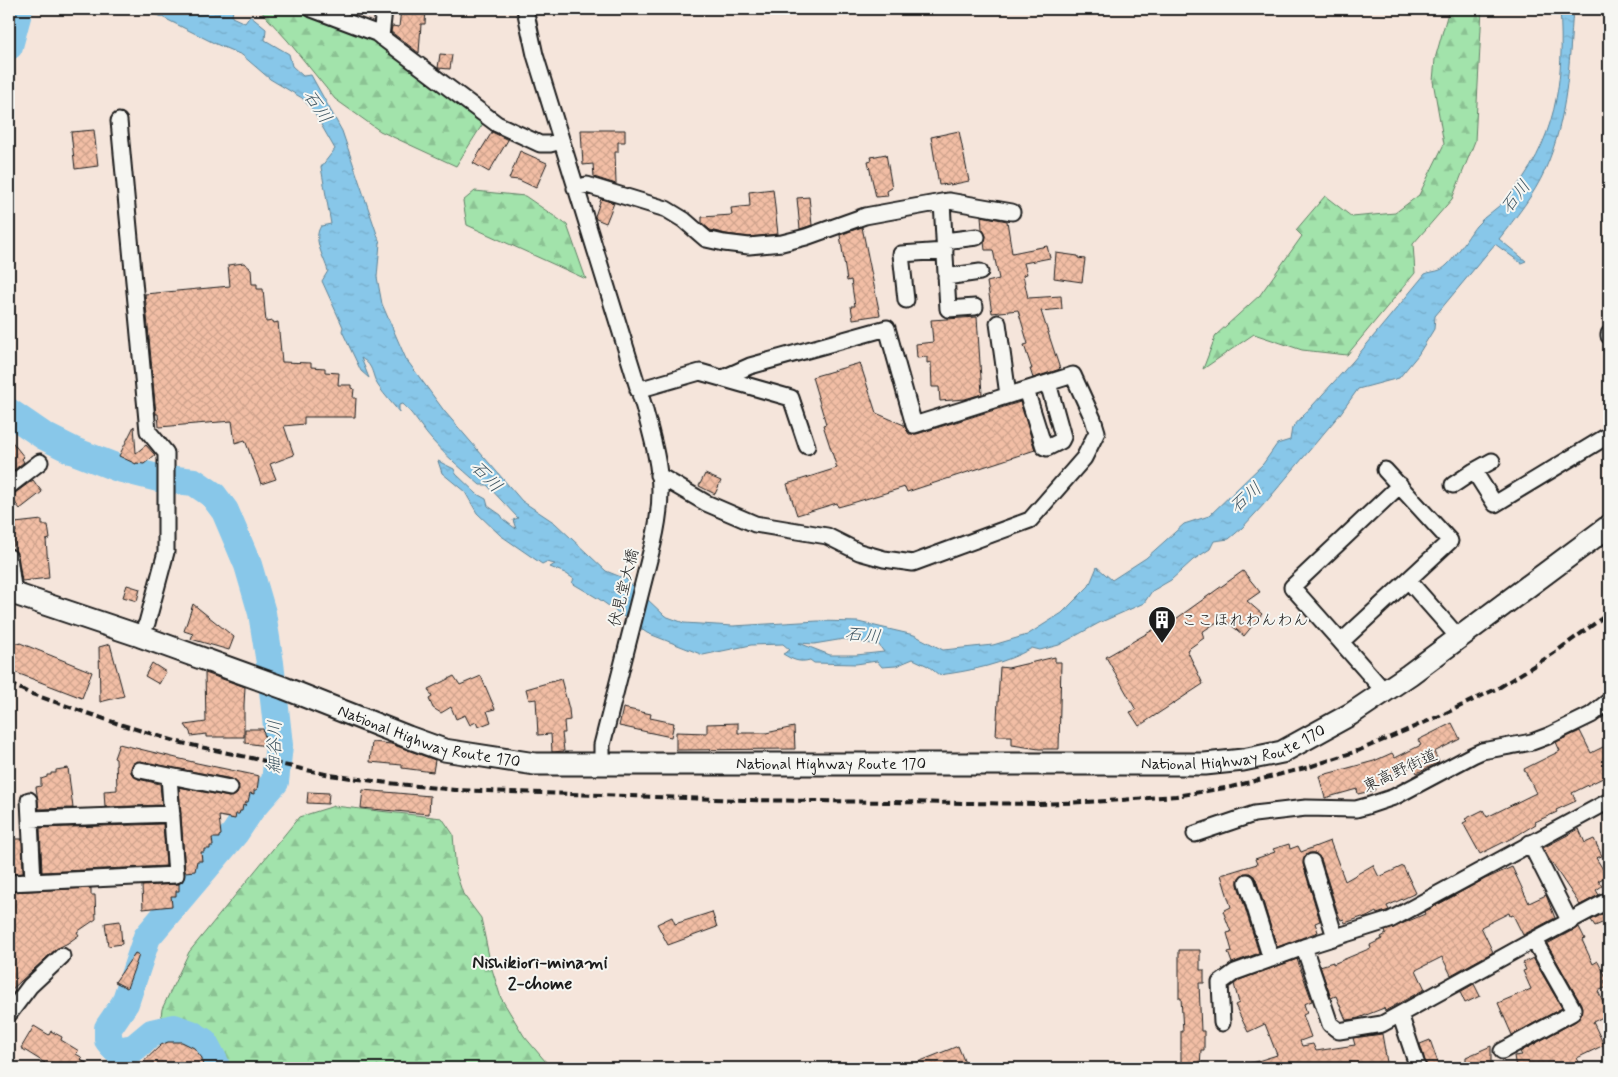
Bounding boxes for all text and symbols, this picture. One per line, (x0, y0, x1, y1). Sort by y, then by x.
water label: 石川 (297, 85, 337, 129)
water label: 石川 (1495, 175, 1537, 219)
water label: 石川 (465, 456, 507, 498)
water label: 石川 (1225, 477, 1267, 519)
street label: 伏見堂大橋 (604, 547, 644, 629)
building icon: ここほれわんわん (1147, 605, 1177, 644)
place label: ここほれわんわん (1181, 610, 1309, 631)
water label: 石川 (844, 622, 882, 650)
street label: National Highway Route 170 (335, 700, 522, 772)
water label: 細谷川 (263, 720, 287, 774)
street label: National Highway Route 170 (1141, 720, 1329, 775)
street label: 東高野街道 (1359, 745, 1441, 797)
street label: National Highway Route 170 (736, 754, 926, 775)
district label: Nishikiori-minami 2-chome (472, 951, 608, 996)

